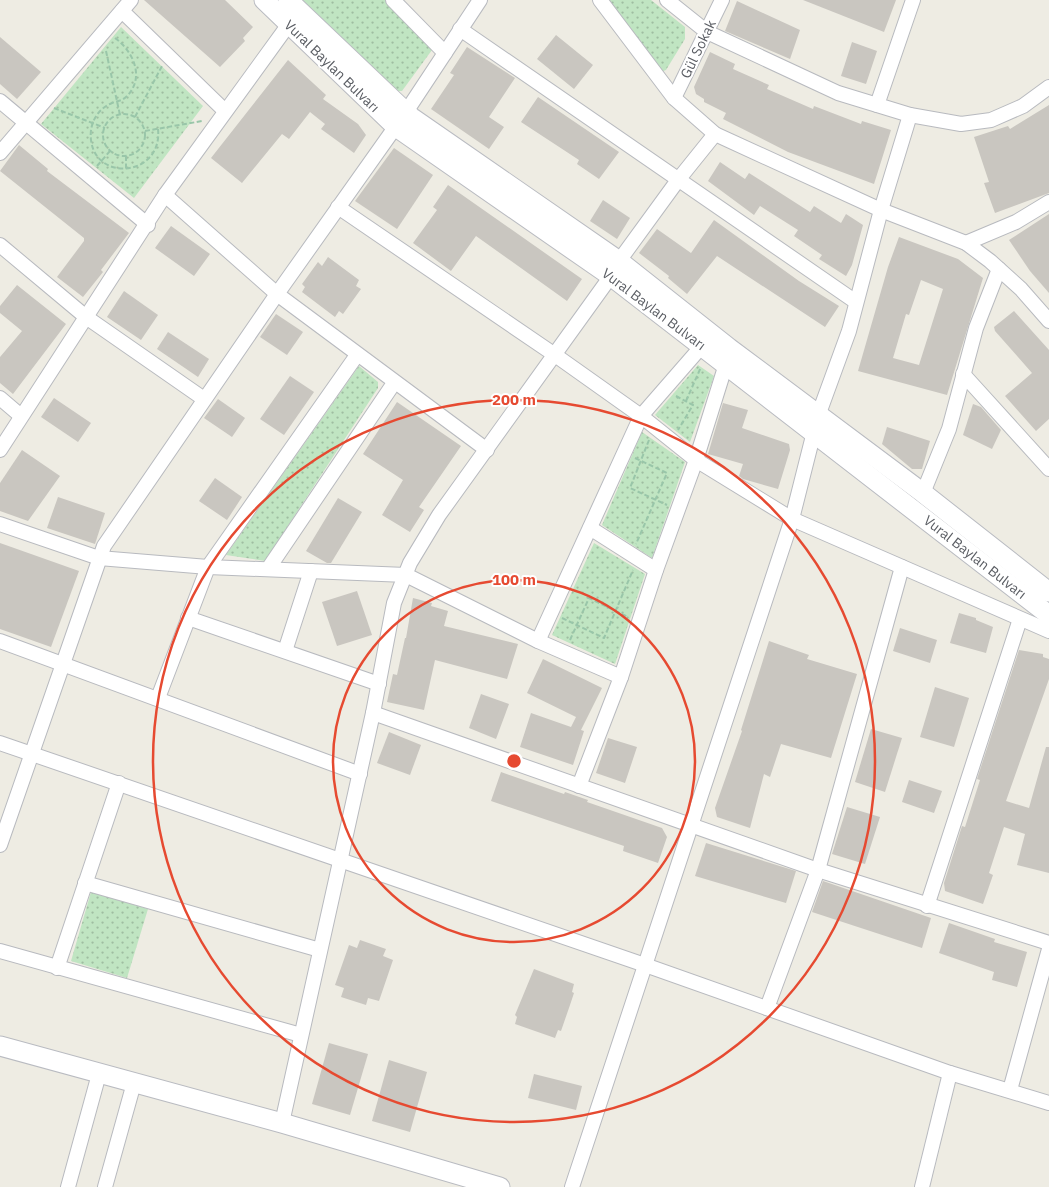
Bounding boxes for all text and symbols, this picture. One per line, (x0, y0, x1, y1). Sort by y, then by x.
street label: Vural Baylan Bulvarı (281, 16, 383, 116)
street label: Gül Sokak (676, 16, 720, 81)
street label: Vural Baylan Bulvarı (598, 264, 710, 354)
text: 200 m (492, 390, 536, 409)
street label: Vural Baylan Bulvarı (920, 511, 1030, 603)
text: 100 m (492, 570, 536, 589)
centre of rings (505, 752, 523, 770)

